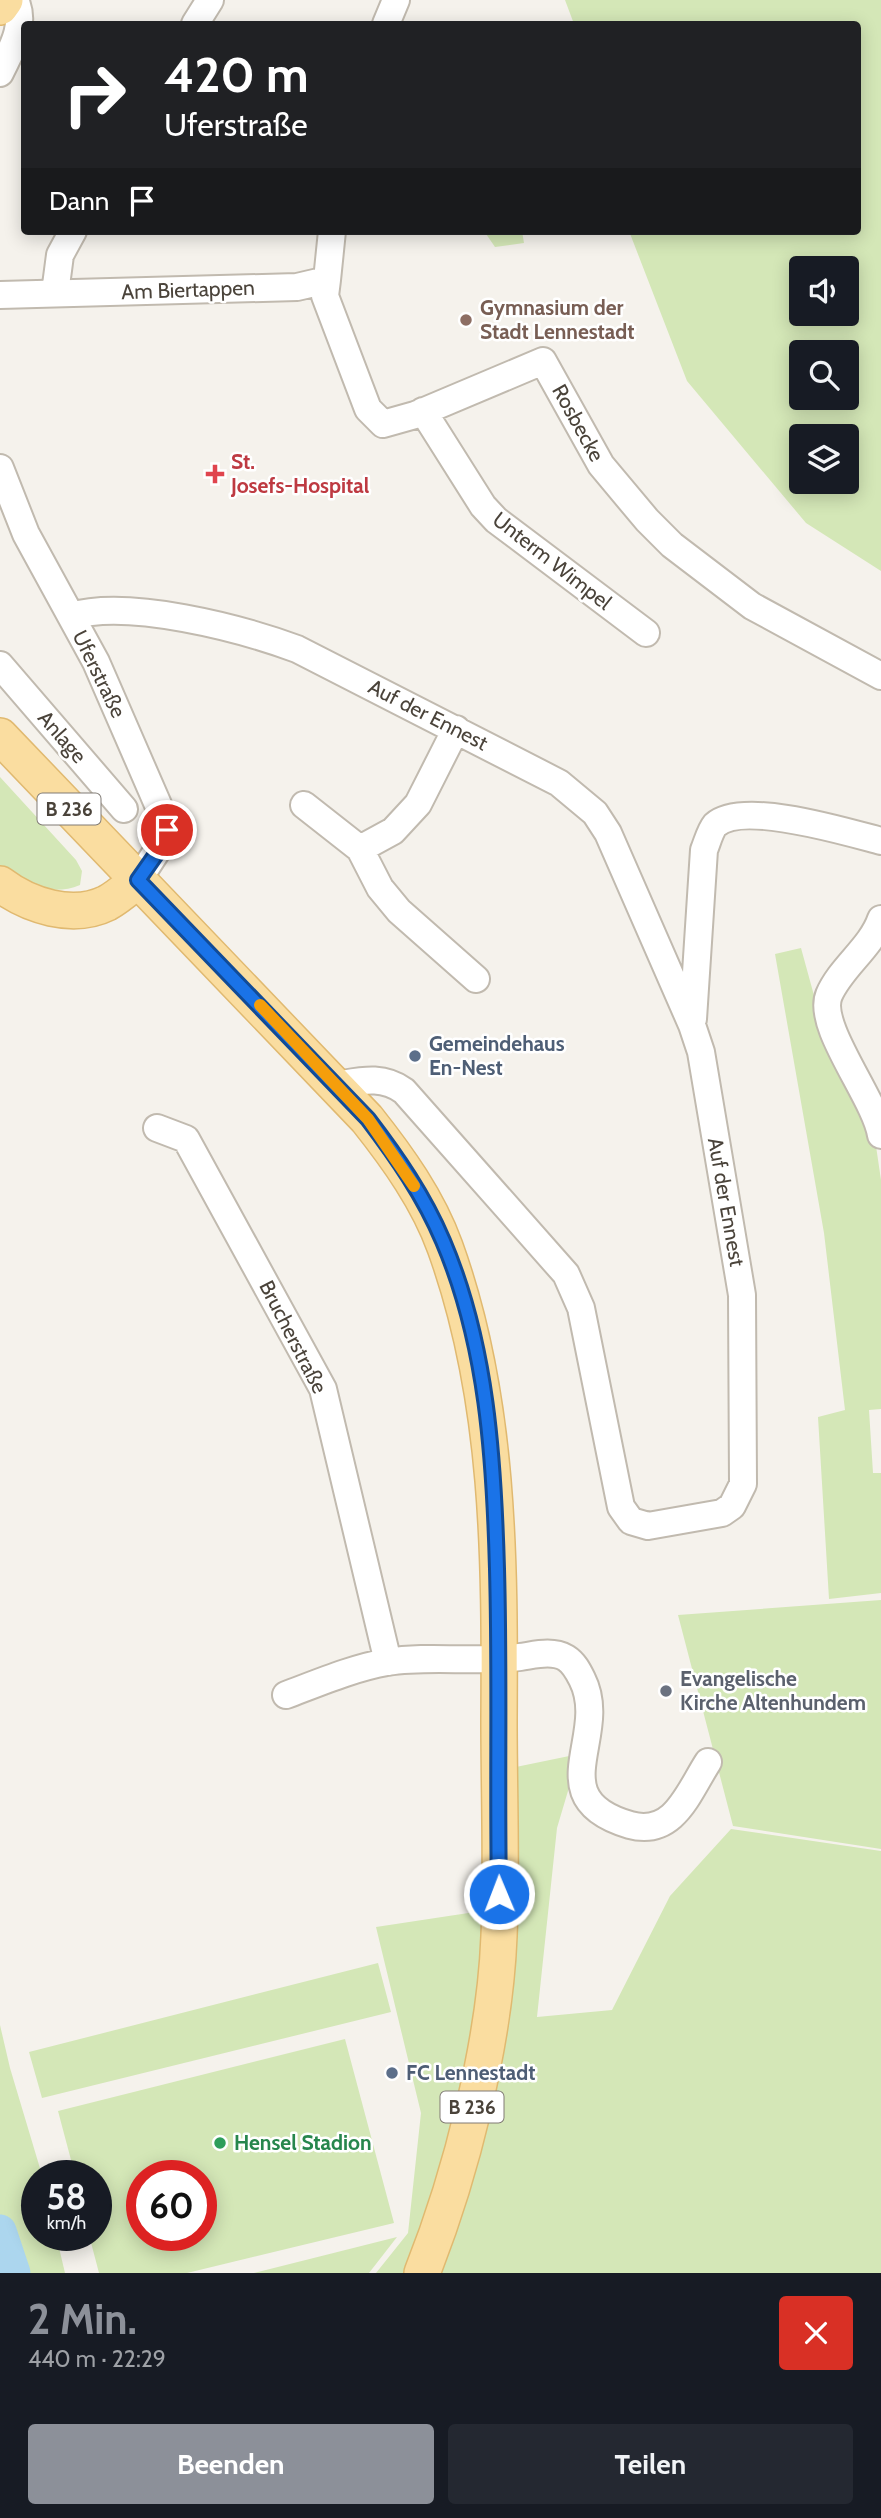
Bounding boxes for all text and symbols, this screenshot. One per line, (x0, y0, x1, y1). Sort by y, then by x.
text: 420 m (164, 45, 309, 104)
icon: right (49, 49, 140, 140)
text: Uferstraße (164, 105, 308, 144)
icon: arrive (123, 182, 161, 220)
text: Dann (49, 185, 109, 217)
map controls (789, 256, 859, 494)
button: sound (789, 256, 859, 326)
street label: Am Biertappen (121, 275, 255, 304)
place label: Gymnasium der Stadt Lennestadt (480, 295, 635, 344)
marker: Gymnasium der Stadt Lennestadt (458, 312, 474, 328)
button: search (789, 340, 859, 410)
street label: Rosbecke (547, 380, 610, 466)
button: layers (789, 424, 859, 494)
place label: St. Josefs-Hospital (230, 449, 370, 498)
marker: St. Josefs-Hospital (205, 464, 225, 484)
street label: Unterm Wimpel (488, 506, 617, 615)
street label: Uferstraße (68, 626, 131, 722)
street label: Auf der Ennest (364, 674, 492, 755)
street label: Anlage (33, 705, 92, 768)
road number: B 236 (38, 794, 100, 824)
pin (137, 800, 197, 860)
icon: arrive (148, 811, 186, 849)
place label: Gemeindehaus En-Nest (429, 1031, 565, 1080)
marker: Gemeindehaus En-Nest (407, 1048, 423, 1064)
street label: Auf der Ennest (703, 1135, 750, 1268)
street label: Brucherstraße (254, 1276, 333, 1398)
place label: Evangelische Kirche Altenhundem (680, 1666, 866, 1715)
marker: Evangelische Kirche Altenhundem (658, 1683, 674, 1699)
position arrow (462, 1857, 536, 1931)
place label: FC Lennestadt (406, 2060, 535, 2085)
marker: FC Lennestadt (384, 2065, 400, 2081)
road number: B 236 (440, 2092, 504, 2122)
place label: Hensel Stadion (234, 2130, 372, 2155)
marker: Hensel Stadion (212, 2135, 228, 2151)
speed limit sign: 60 (126, 2160, 217, 2251)
text: 58 (47, 2175, 86, 2218)
text: km/h (47, 2212, 86, 2234)
text: 2 Min. (28, 2293, 137, 2345)
button: close (779, 2296, 853, 2370)
text: 440 m · 22:29 (28, 2345, 166, 2373)
button: Beenden (28, 2424, 434, 2504)
button: Teilen (448, 2424, 853, 2504)

